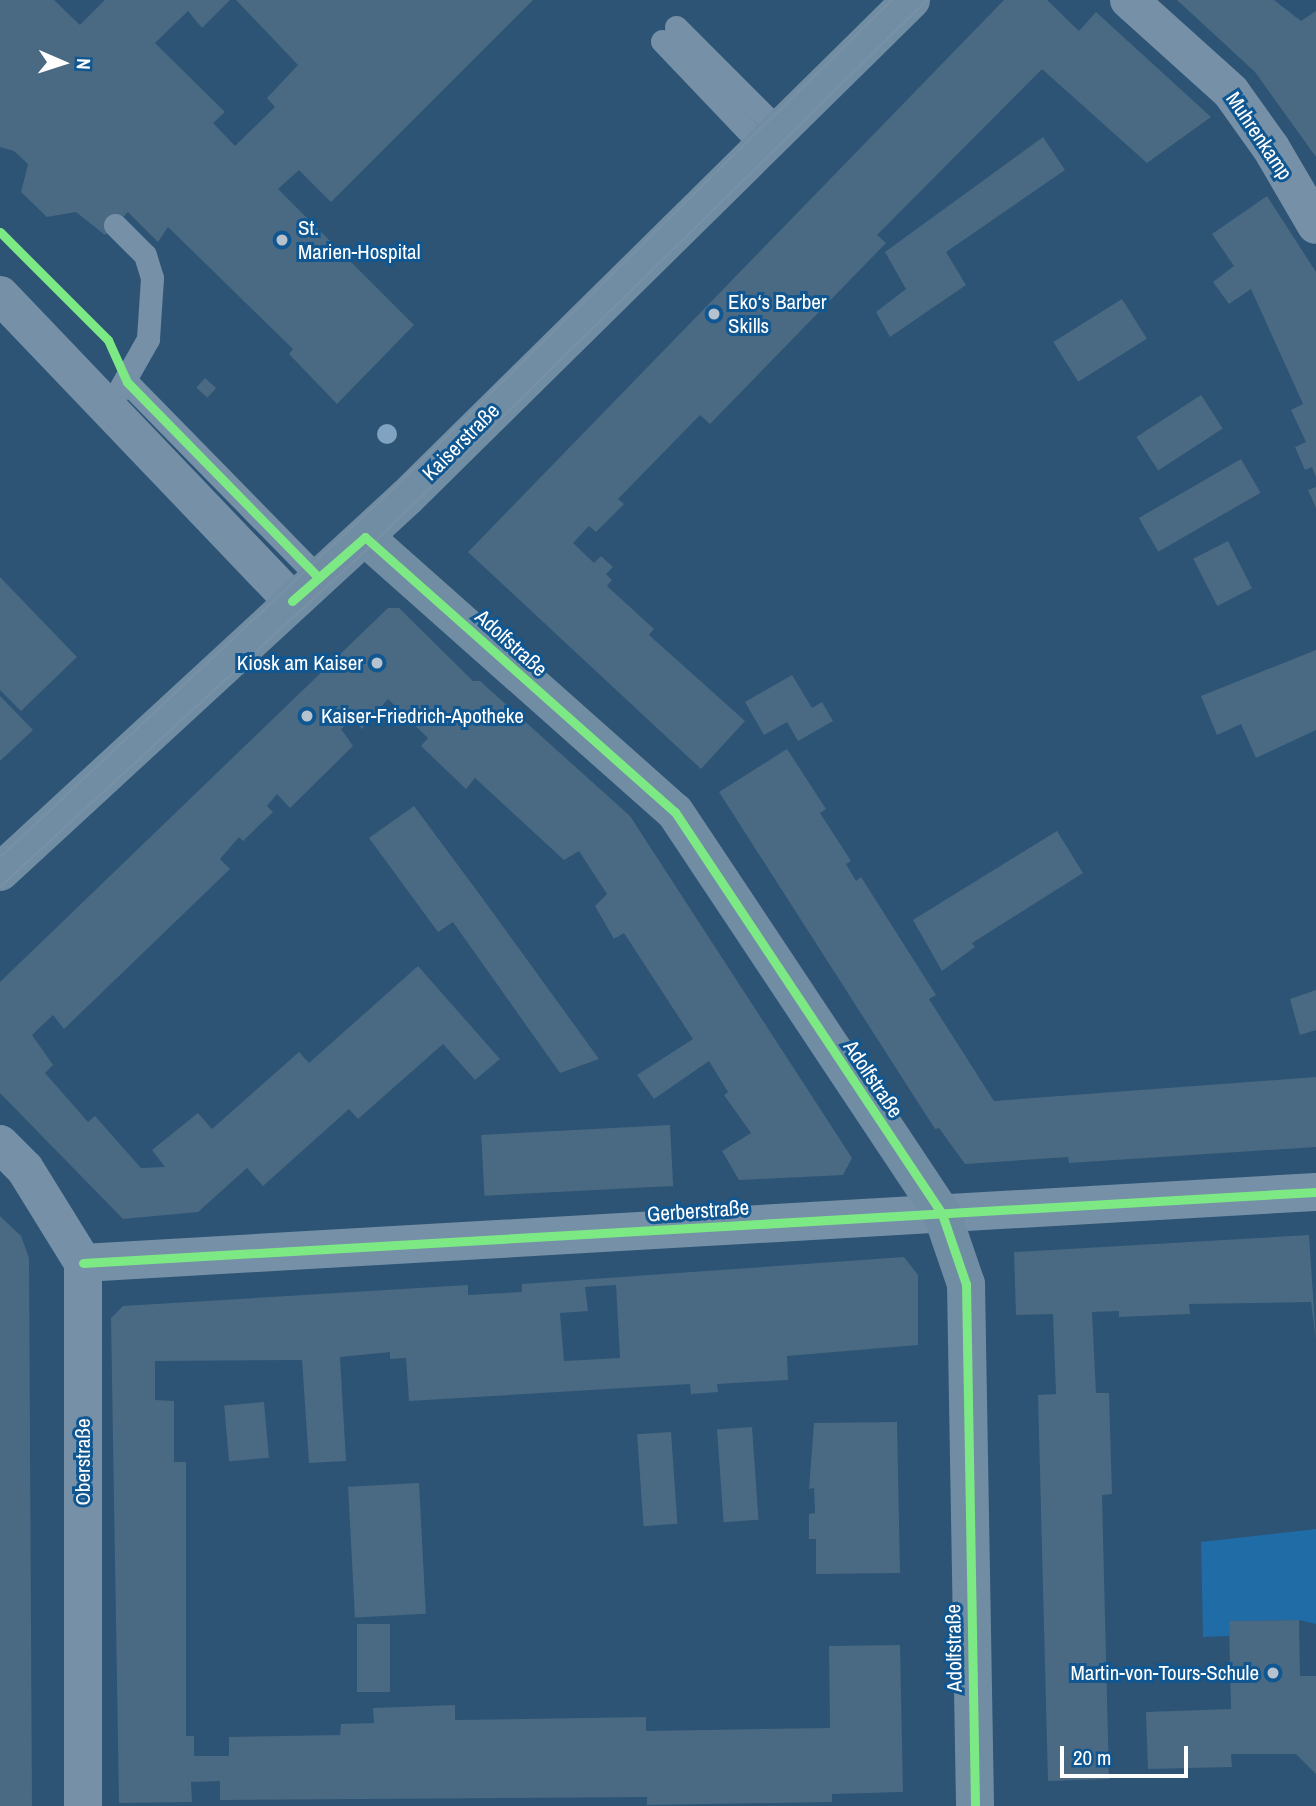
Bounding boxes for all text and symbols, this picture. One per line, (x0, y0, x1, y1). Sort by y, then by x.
north arrow (28, 28, 98, 98)
text: N (71, 58, 97, 70)
street label: Muhrenkamp (1220, 87, 1298, 185)
place label: St. Marien-Hospital (298, 215, 420, 265)
marker: St. Marien-Hospital (272, 230, 292, 250)
place label: Eko‘s Barber Skills (728, 289, 827, 339)
marker: Eko‘s Barber Skills (706, 306, 722, 322)
street label: Kaiserstraße (417, 398, 505, 486)
street label: Adolfstraße (470, 604, 552, 682)
place label: Kiosk am Kaiser (237, 650, 363, 676)
marker: Kiosk am Kaiser (369, 655, 385, 671)
place label: Kaiser-Friedrich-Apotheke (321, 703, 524, 729)
marker: Kaiser-Friedrich-Apotheke (299, 708, 315, 724)
street label: Adolfstraße (838, 1035, 908, 1123)
street label: Gerberstraße (646, 1195, 750, 1227)
street label: Oberstraße (70, 1418, 96, 1506)
street label: Adolfstraße (941, 1604, 967, 1692)
place label: Martin-von-Tours-Schule (1070, 1660, 1259, 1686)
marker: Martin-von-Tours-Schule (1265, 1665, 1281, 1681)
scale bar (1064, 1732, 1192, 1776)
text: 20 m (1073, 1743, 1111, 1772)

